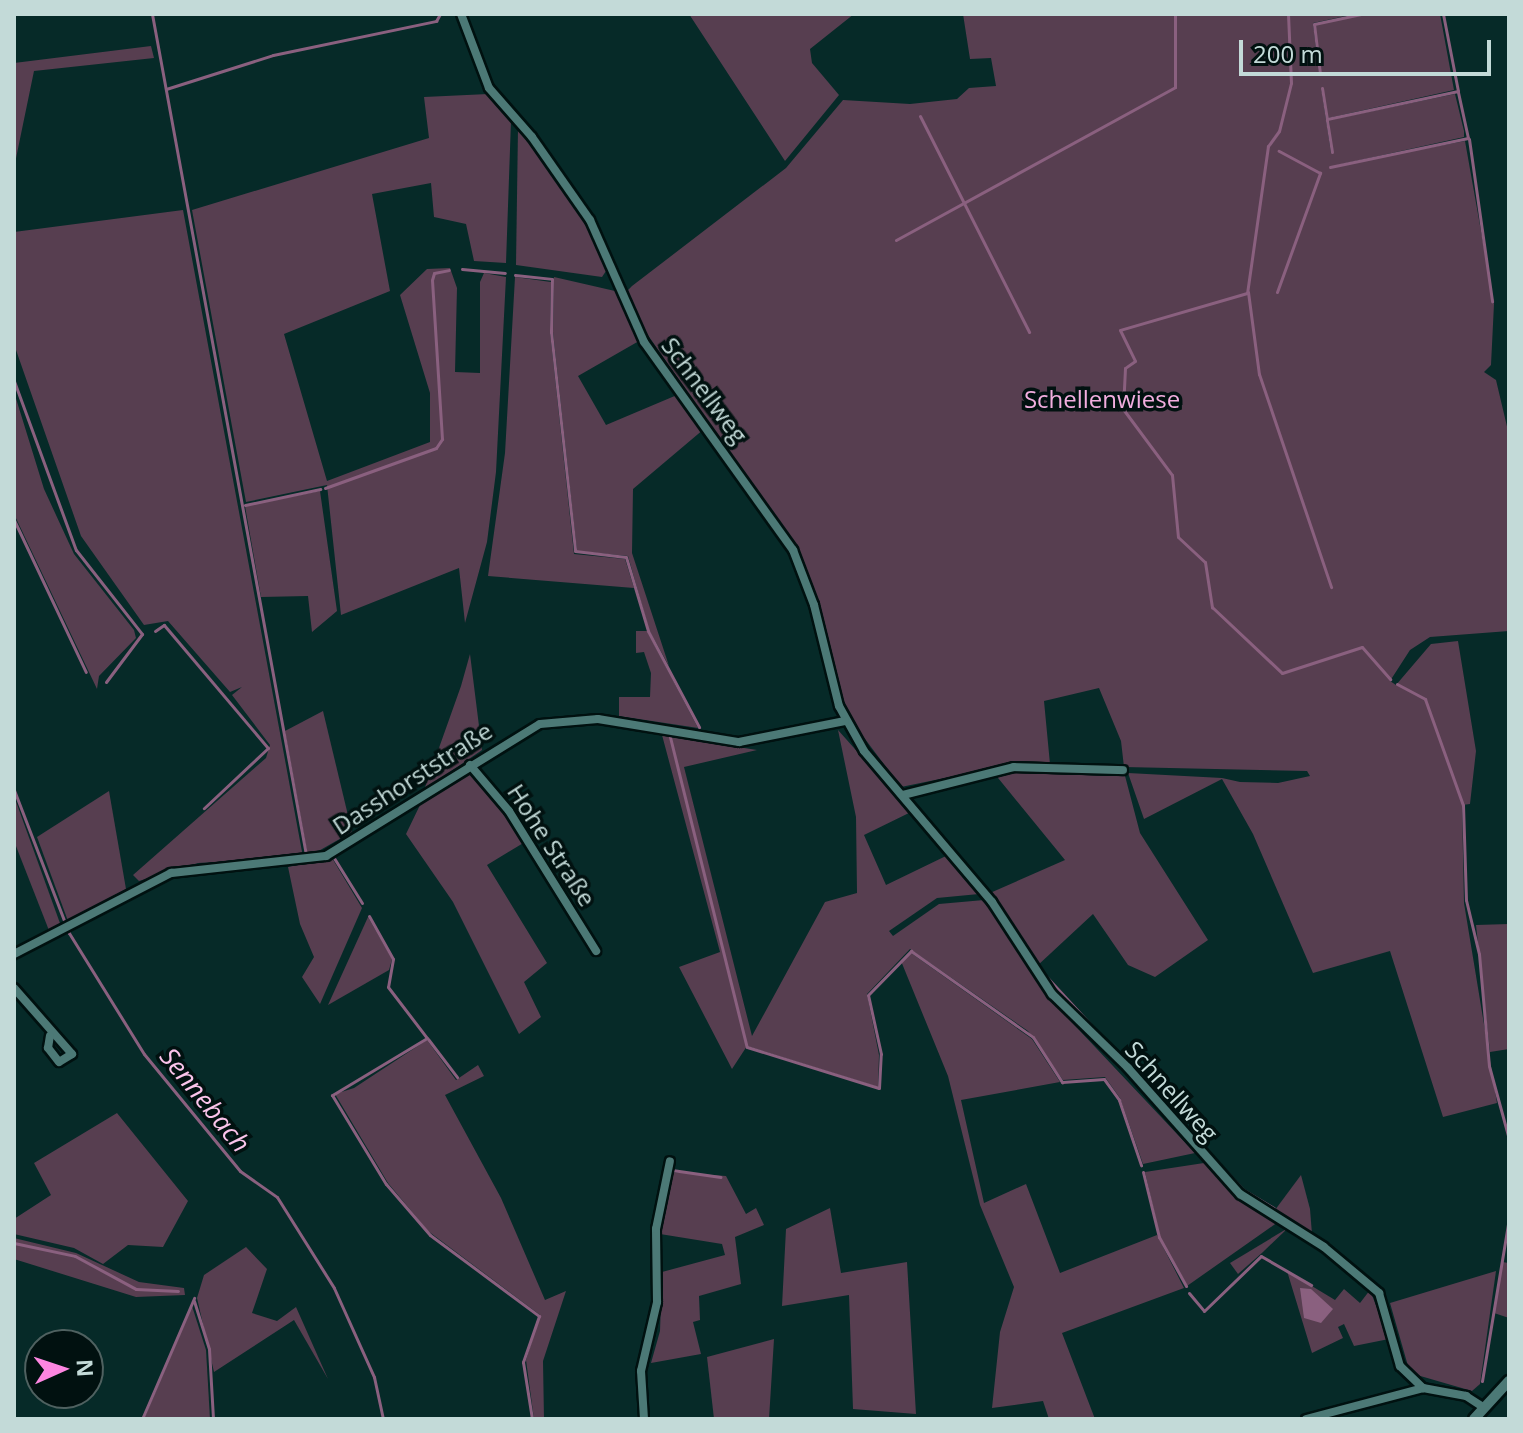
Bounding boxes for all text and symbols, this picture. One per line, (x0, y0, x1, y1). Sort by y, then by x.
scale bar (1243, 24, 1495, 74)
text: 200 m (1253, 37, 1323, 70)
street label: Schnellweg (656, 332, 754, 448)
park label: Schellenwiese (1024, 385, 1180, 413)
street label: Dasshorststraße (327, 716, 497, 840)
street label: Hohe Straße (502, 779, 602, 911)
street label: Schnellweg (1120, 1035, 1224, 1147)
water label: Sennebach (153, 1041, 257, 1159)
north arrow (24, 1329, 104, 1409)
text: N (71, 1358, 101, 1378)

